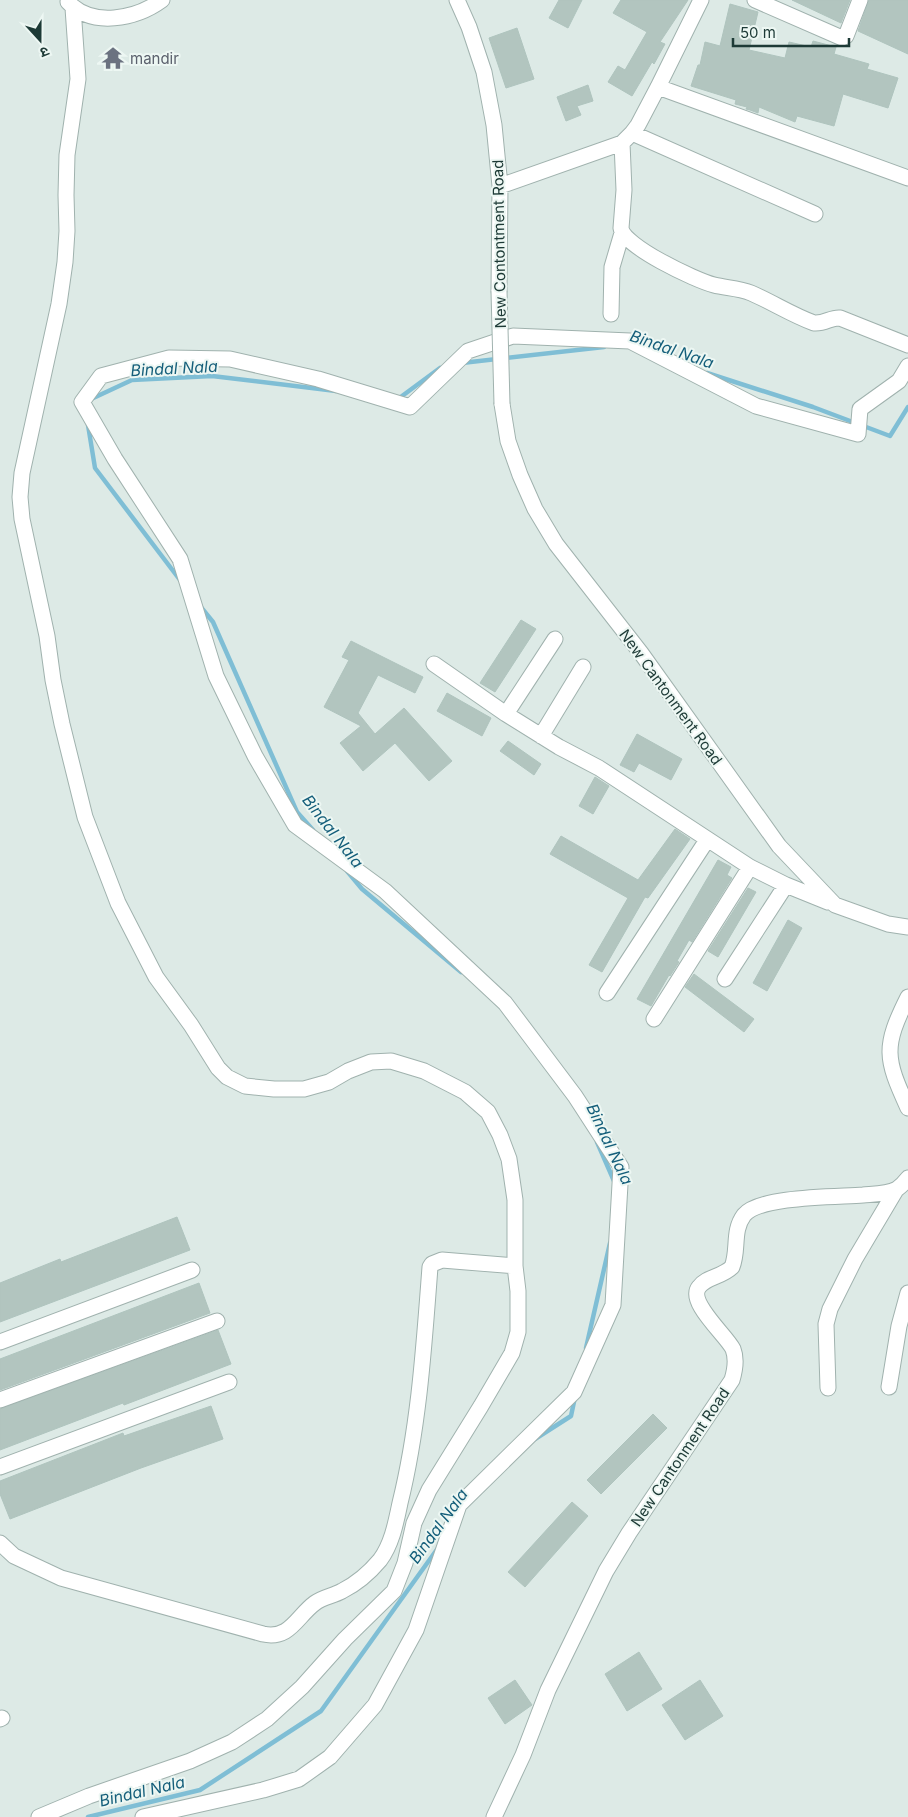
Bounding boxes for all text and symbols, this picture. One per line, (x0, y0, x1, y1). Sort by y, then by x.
north arrow (15, 15, 65, 65)
scale bar (733, 15, 849, 47)
text: 50 m (740, 23, 776, 42)
text: उ (37, 43, 52, 62)
temple icon: mandir (100, 45, 126, 71)
place label: mandir (130, 49, 179, 68)
street label: New Contontment Road (488, 160, 510, 328)
water label: Bindal Nala (627, 325, 717, 373)
water label: Bindal Nala (130, 356, 218, 380)
street label: New Cantonment Road (615, 625, 727, 769)
water label: Bindal Nala (298, 790, 368, 872)
water label: Bindal Nala (582, 1100, 638, 1188)
street label: New Cantonment Road (626, 1384, 734, 1530)
water label: Bindal Nala (404, 1485, 472, 1567)
water label: Bindal Nala (97, 1771, 187, 1811)

